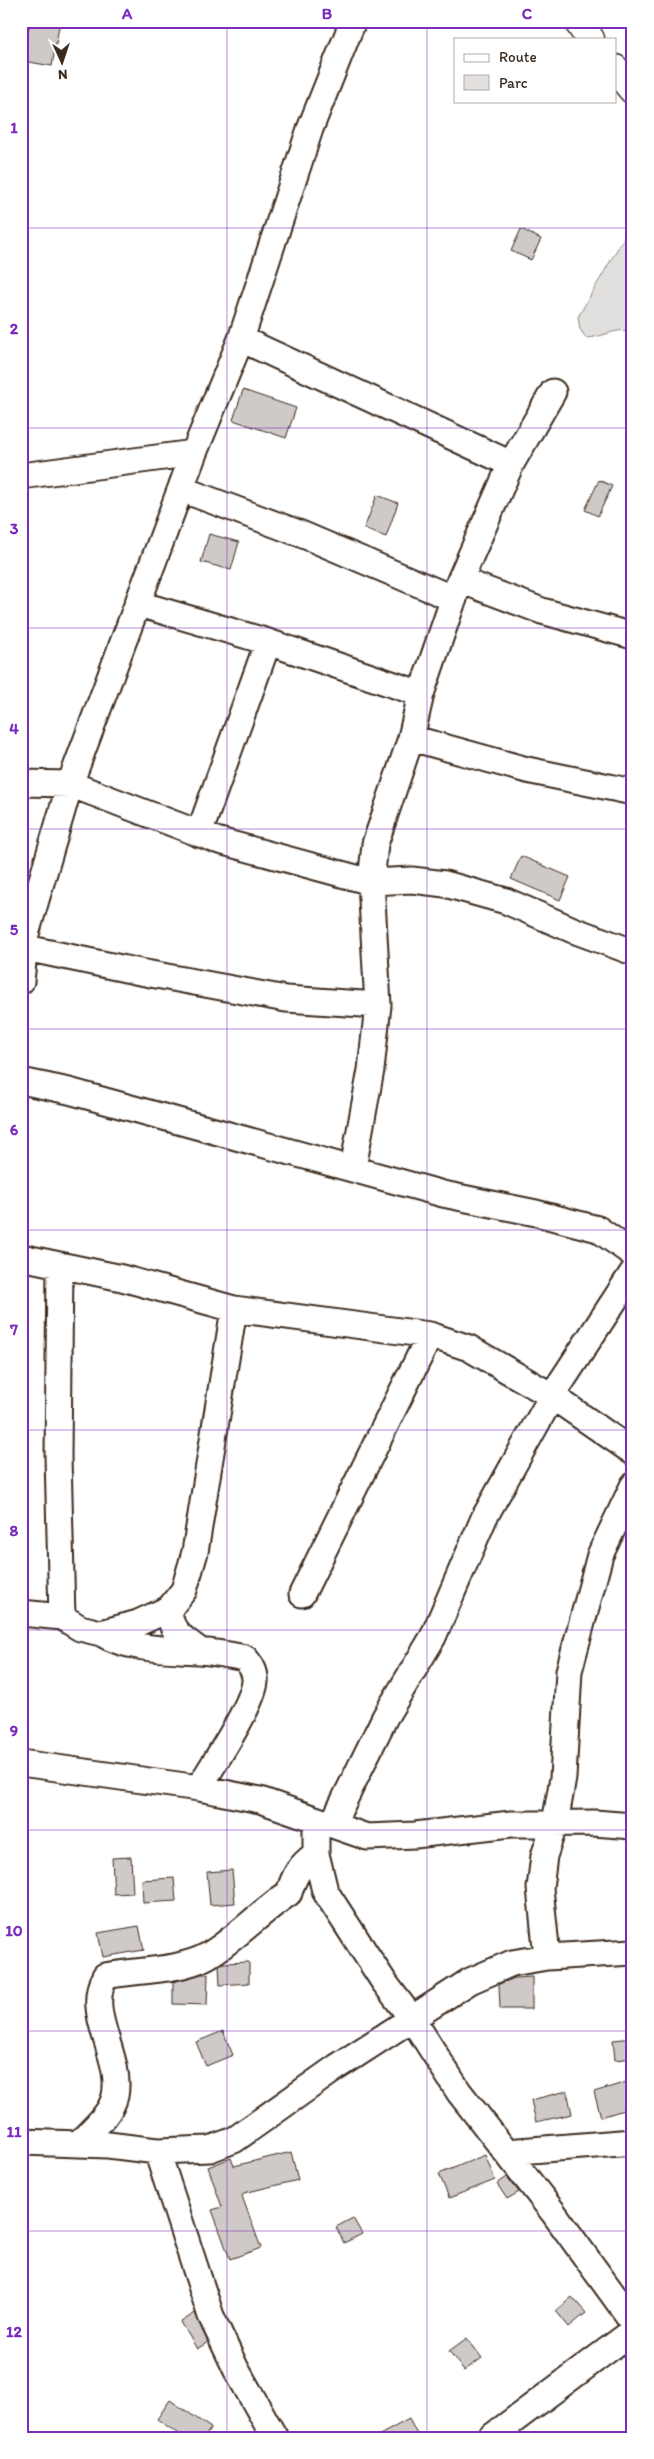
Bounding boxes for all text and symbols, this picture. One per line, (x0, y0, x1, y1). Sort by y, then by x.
text: A (121, 4, 133, 23)
text: B (322, 4, 333, 23)
text: C (522, 4, 533, 23)
north arrow (38, 38, 88, 88)
legend (454, 38, 616, 102)
text: Route (499, 48, 537, 66)
text: N (57, 66, 68, 83)
text: Parc (499, 74, 528, 92)
text: 1 (10, 118, 18, 137)
text: 2 (10, 319, 19, 338)
text: 3 (10, 519, 19, 538)
text: 4 (9, 719, 19, 738)
text: 5 (10, 920, 19, 939)
text: 6 (10, 1120, 19, 1139)
text: 7 (9, 1320, 18, 1339)
text: 8 (10, 1521, 19, 1540)
text: 9 (10, 1721, 18, 1740)
text: 10 (5, 1921, 23, 1940)
text: 11 (7, 2122, 22, 2141)
text: 12 (6, 2322, 23, 2341)

